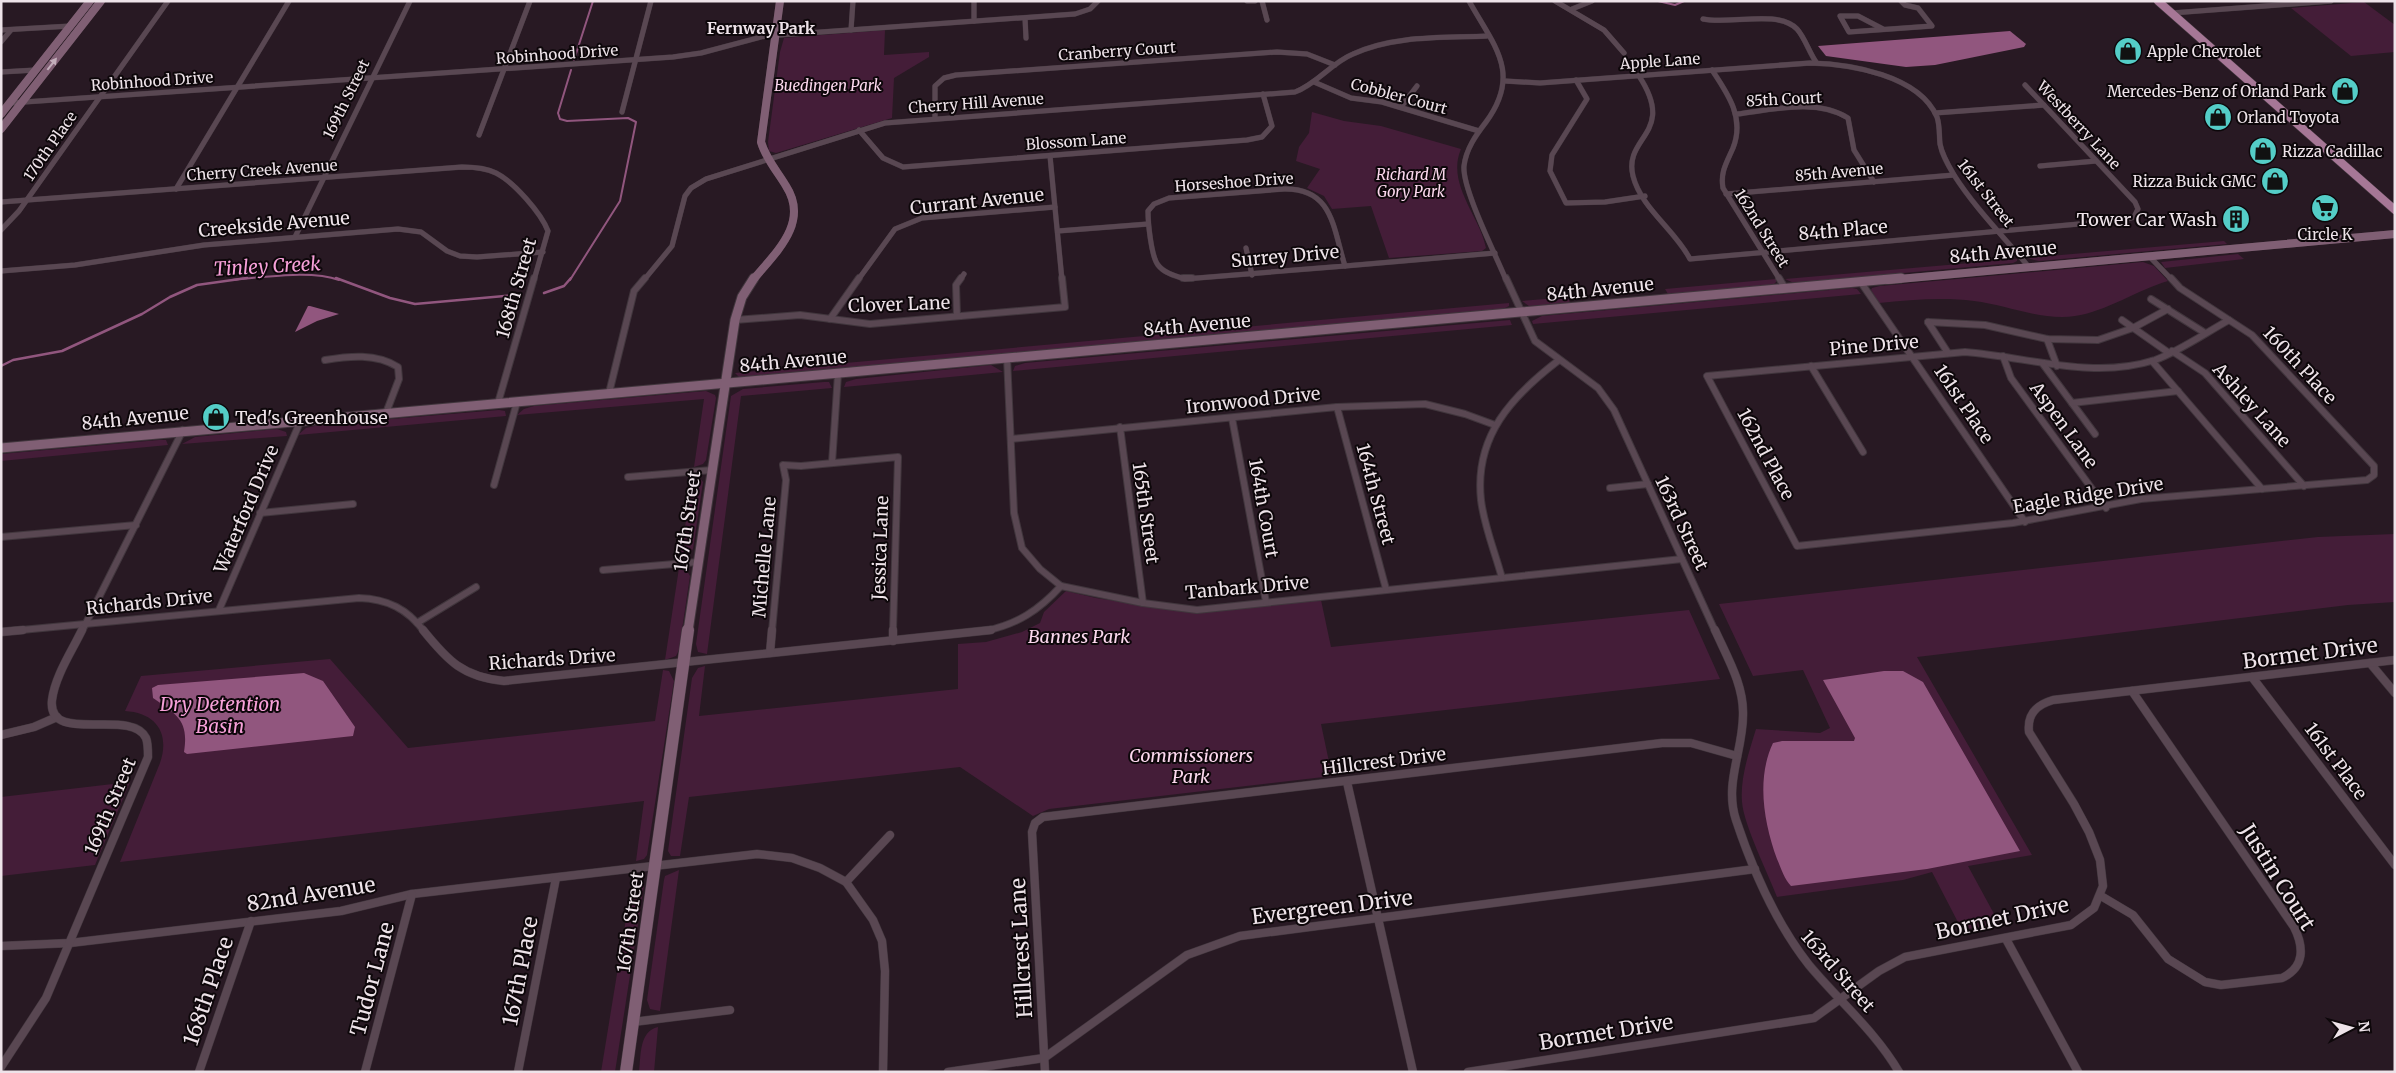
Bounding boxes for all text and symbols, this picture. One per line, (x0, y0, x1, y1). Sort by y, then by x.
district label: Fernway Park (707, 18, 816, 38)
shop icon: Apple Chevrolet (2113, 36, 2143, 66)
street label: Cranberry Court (1058, 37, 1176, 65)
street label: Robinhood Drive (495, 40, 619, 68)
place label: Apple Chevrolet (2146, 42, 2261, 61)
street label: Apple Lane (1618, 49, 1701, 73)
street label: 169th Street (319, 56, 373, 142)
one-way arrow (47, 57, 57, 71)
street label: Robinhood Drive (90, 67, 214, 95)
street label: Cobbler Court (1349, 74, 1450, 118)
park label: Buedingen Park (774, 76, 883, 95)
street label: Westberry Lane (2032, 76, 2125, 173)
shop icon: Mercedes-Benz of Orland Park (2330, 76, 2360, 106)
place label: Mercedes-Benz of Orland Park (2107, 82, 2326, 101)
street label: 85th Court (1746, 88, 1823, 110)
street label: Cherry Hill Avenue (908, 89, 1045, 117)
shop icon: Orland Toyota (2203, 102, 2233, 132)
street label: 170th Place (19, 107, 81, 184)
place label: Orland Toyota (2237, 108, 2339, 127)
street label: Blossom Lane (1025, 128, 1127, 154)
shop icon: Rizza Cadillac (2248, 136, 2278, 166)
place label: Rizza Cadillac (2282, 142, 2383, 161)
street label: Cherry Creek Avenue (186, 155, 338, 185)
street label: 161st Street (1954, 155, 2018, 231)
street label: 85th Avenue (1794, 159, 1884, 185)
park label: Richard M Gory Park (1376, 165, 1446, 201)
shop icon: Rizza Buick GMC (2260, 166, 2290, 196)
street label: Horseshoe Drive (1174, 168, 1294, 196)
place label: Rizza Buick GMC (2132, 172, 2256, 191)
street label: Currant Avenue (909, 183, 1045, 219)
street label: 162nd Street (1730, 185, 1794, 271)
supermarket icon: Circle K (2310, 193, 2340, 223)
building icon: Tower Car Wash (2221, 204, 2251, 234)
street label: Creekside Avenue (197, 206, 351, 242)
place label: Tower Car Wash (2076, 208, 2217, 231)
street label: 84th Place (1797, 215, 1889, 245)
place label: Circle K (2297, 225, 2353, 244)
street label: 168th Street (491, 235, 541, 341)
street label: 84th Avenue (1948, 236, 2058, 268)
street label: Surrey Drive (1230, 240, 1340, 272)
water label: Tinley Creek (213, 251, 322, 281)
street label: 84th Avenue (1545, 272, 1655, 306)
street label: Clover Lane (848, 291, 950, 317)
street label: 84th Avenue (1142, 309, 1252, 341)
street label: 160th Place (2258, 321, 2342, 409)
street label: Pine Drive (1828, 330, 1920, 360)
street label: 84th Avenue (738, 345, 848, 377)
street label: Ashley Lane (2207, 357, 2296, 452)
street label: 161st Place (1929, 360, 1999, 448)
street label: Aspen Lane (2024, 376, 2103, 473)
street label: Ironwood Drive (1185, 382, 1321, 418)
street label: 84th Avenue (80, 401, 190, 435)
shop icon: Ted's Greenhouse (201, 402, 231, 432)
street label: 162nd Place (1732, 404, 1800, 504)
place label: Ted's Greenhouse (235, 406, 388, 429)
street label: Waterford Drive (208, 441, 283, 578)
street label: 164th Street (1351, 441, 1401, 547)
street label: 164th Court (1244, 457, 1284, 559)
street label: 165th Street (1128, 461, 1164, 565)
street label: 167th Street (669, 469, 705, 573)
street label: 163rd Street (1650, 472, 1714, 574)
street label: Eagle Ridge Drive (2011, 472, 2165, 518)
street label: Jessica Lane (867, 495, 893, 602)
street label: Michelle Lane (747, 496, 781, 618)
street label: Tanbark Drive (1184, 570, 1310, 604)
street label: Richards Drive (85, 584, 213, 620)
park label: Bannes Park (1028, 625, 1130, 648)
street label: Bormet Drive (2241, 631, 2379, 675)
street label: Richards Drive (488, 643, 616, 675)
water label: Dry Detention Basin (159, 692, 280, 738)
street label: 161st Place (2300, 718, 2372, 804)
street label: Hillcrest Drive (1321, 742, 1447, 780)
park label: Commissioners Park (1129, 744, 1253, 788)
street label: 169th Street (79, 754, 141, 858)
street label: Justin Court (2234, 818, 2321, 935)
street label: 167th Street (612, 870, 648, 974)
street label: 82nd Avenue (245, 871, 377, 917)
street label: Hillcrest Lane (1004, 877, 1038, 1019)
street label: Evergreen Drive (1250, 884, 1414, 930)
street label: Bormet Drive (1933, 891, 2071, 945)
street label: 167th Place (496, 914, 544, 1028)
street label: Tudor Lane (344, 919, 400, 1039)
street label: 163rd Street (1796, 925, 1880, 1017)
street label: 168th Place (177, 933, 239, 1049)
north arrow (2326, 1003, 2376, 1053)
street label: Bormet Drive (1537, 1008, 1675, 1056)
text: N (2354, 1020, 2373, 1033)

